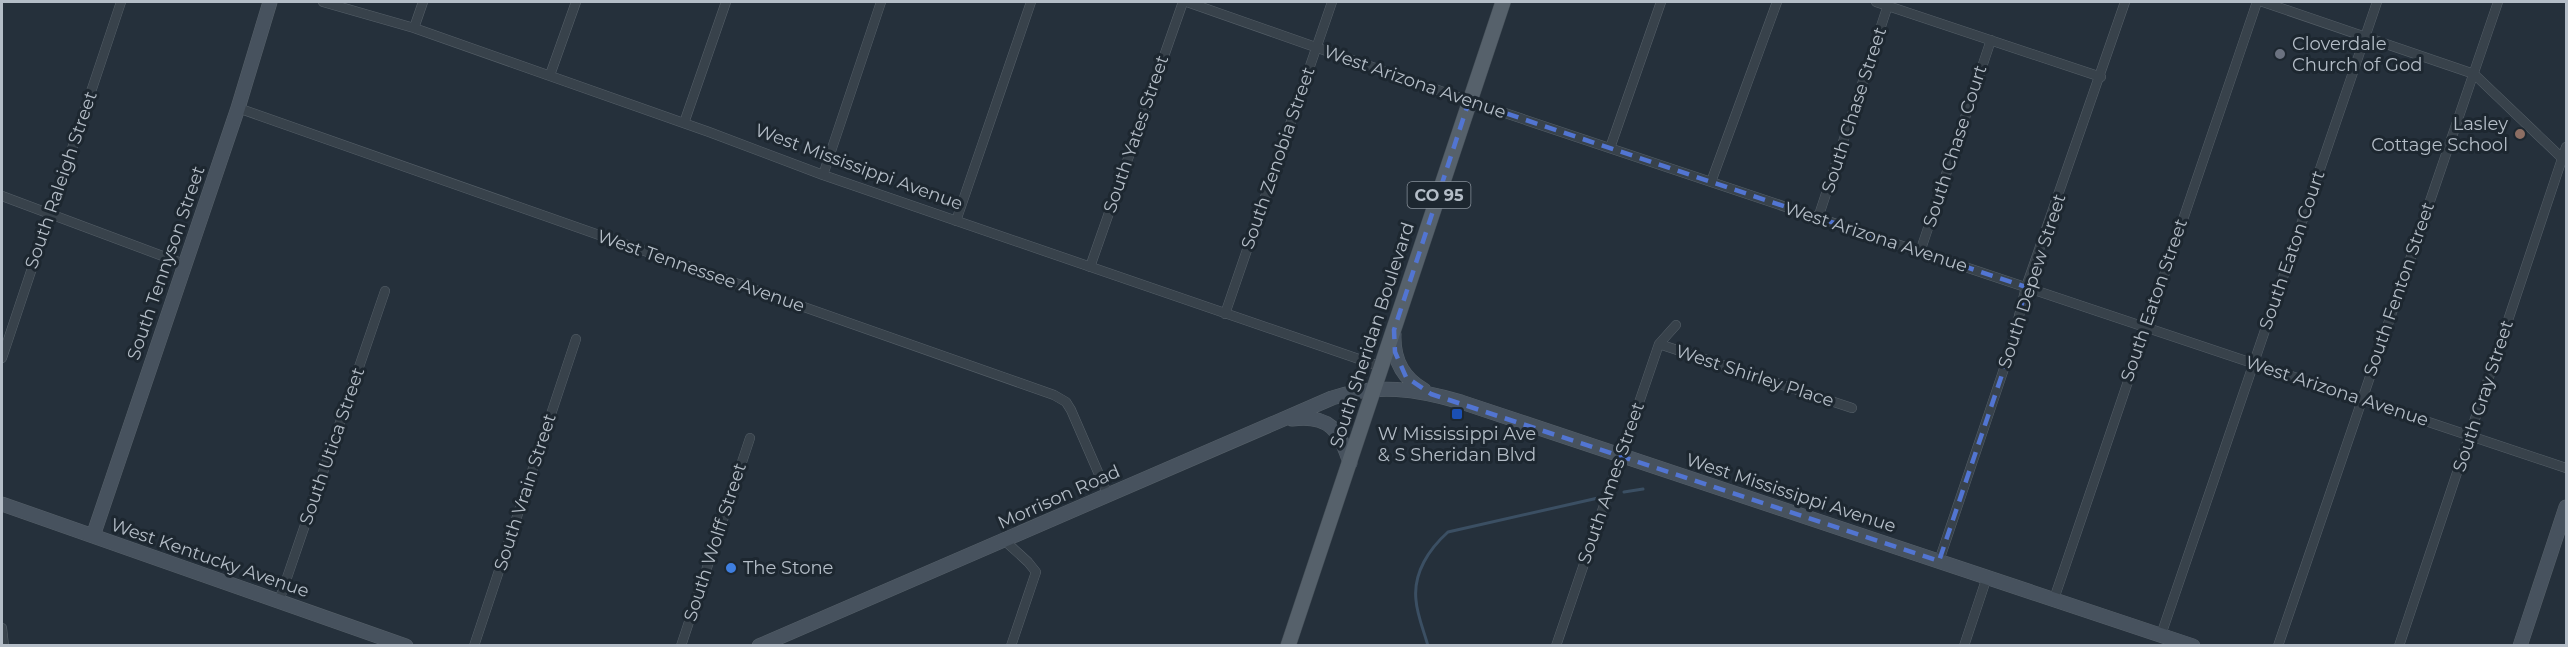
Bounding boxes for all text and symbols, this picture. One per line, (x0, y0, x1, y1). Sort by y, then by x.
street label: South Chase Street (1817, 24, 1891, 196)
place label: Cloverdale Church of God (2292, 33, 2422, 76)
street label: West Arizona Avenue (1321, 40, 1509, 124)
marker: Cloverdale Church of God (2273, 47, 2287, 61)
street label: South Yates Street (1099, 52, 1173, 216)
street label: South Chase Court (1918, 62, 1992, 230)
street label: South Zenobia Street (1236, 64, 1320, 252)
street label: South Raleigh Street (20, 88, 102, 272)
place label: Lasley Cottage School (2371, 113, 2508, 156)
street label: West Mississippi Avenue (752, 119, 966, 215)
marker: Lasley Cottage School (2513, 127, 2527, 141)
street label: South Tennyson Street (122, 163, 210, 363)
street label: South Eaton Court (2254, 168, 2330, 332)
road number: CO 95 (1408, 182, 1470, 208)
street label: South Depew Street (1993, 191, 2071, 371)
street label: West Arizona Avenue (1782, 197, 1970, 277)
street label: South Fenton Street (2359, 199, 2439, 379)
street label: South Eaton Street (2116, 216, 2192, 384)
street label: South Sheridan Boulevard (1325, 219, 1419, 451)
street label: West Tennessee Avenue (594, 225, 808, 317)
street label: South Gray Street (2448, 317, 2518, 475)
street label: West Shirley Place (1673, 340, 1837, 412)
street label: West Arizona Avenue (2243, 351, 2431, 431)
street label: South Utica Street (295, 364, 369, 528)
street label: South Ames Street (1573, 399, 1649, 567)
marker: W Mississippi Ave & S Sheridan Blvd (1450, 407, 1464, 421)
street label: South Vrain Street (489, 411, 561, 573)
place label: W Mississippi Ave & S Sheridan Blvd (1378, 423, 1536, 466)
street label: West Mississippi Avenue (1683, 449, 1899, 537)
street label: South Wolff Street (679, 460, 751, 624)
street label: Morrison Road (994, 460, 1124, 534)
street label: West Kentucky Avenue (108, 514, 312, 602)
place label: The Stone (743, 557, 834, 579)
marker: The Stone (724, 561, 738, 575)

